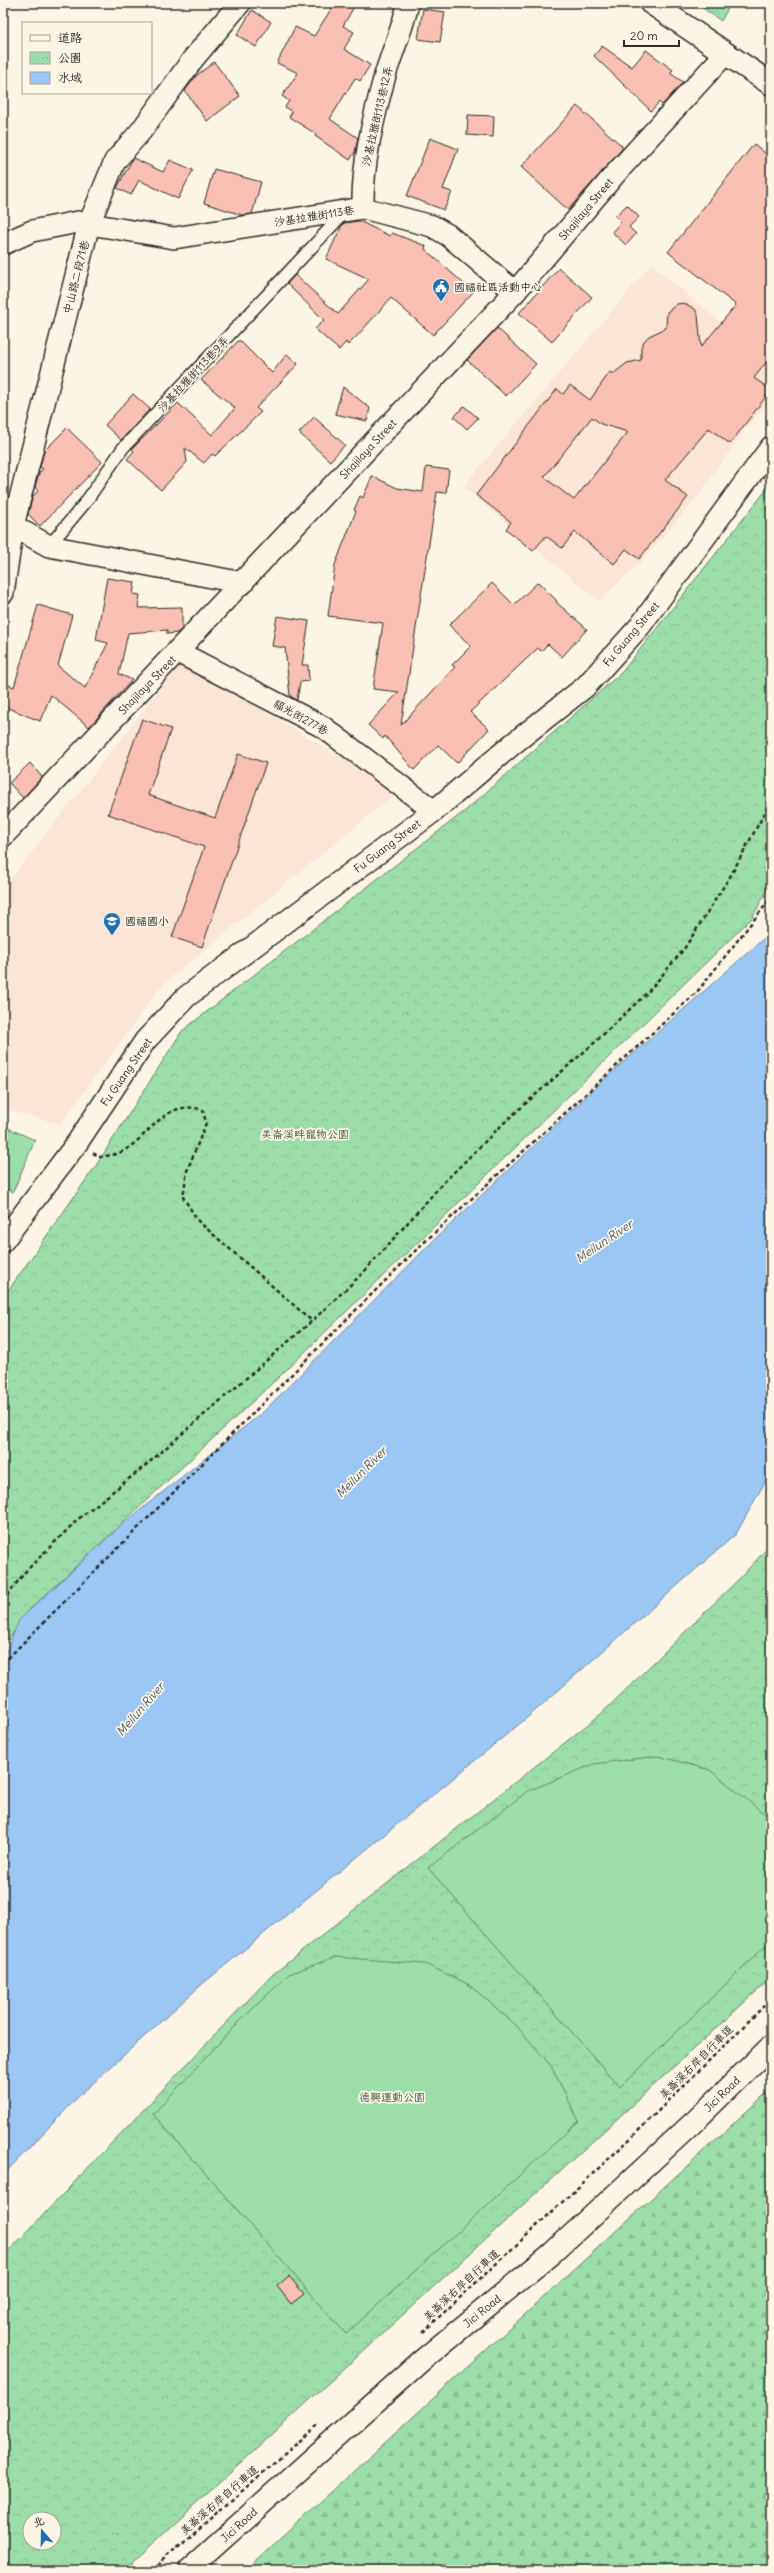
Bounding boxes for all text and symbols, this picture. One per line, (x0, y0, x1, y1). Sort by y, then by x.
legend (22, 22, 152, 94)
scale bar (624, 22, 679, 48)
text: 20 m (630, 28, 658, 43)
text: 道路 (58, 30, 82, 45)
text: 公園 (58, 50, 82, 65)
street label: 沙基拉雅街113巷12弄 (359, 65, 395, 167)
text: 水域 (58, 70, 82, 85)
street label: Shajilaya Street (556, 175, 616, 243)
street label: 沙基拉雅街113巷 (273, 203, 355, 229)
street label: 中山路二段71巷 (60, 239, 92, 315)
public building icon: 國福社區活動中心 (431, 277, 451, 302)
place label: 國福社區活動中心 (454, 280, 542, 294)
street label: 沙基拉雅街113巷9弄 (154, 333, 232, 415)
street label: Shajilaya Street (337, 416, 400, 482)
street label: Fu Guang Street (600, 599, 662, 669)
street label: Shajilaya Street (115, 652, 179, 718)
street label: 福光街277巷 (271, 696, 331, 738)
street label: Fu Guang Street (351, 816, 423, 876)
school or university icon: 國福國小 (102, 911, 122, 936)
place label: 國福國小 (125, 914, 169, 928)
street label: Fu Guang Street (97, 1035, 155, 1109)
park label: 美崙溪畔寵物公園 (261, 1127, 349, 1141)
water label: Meilun River (573, 1215, 637, 1266)
water label: Meilun River (332, 1442, 391, 1501)
water label: Meilun River (113, 1678, 169, 1739)
street label: 美崙溪右岸自行車道 (656, 2022, 736, 2102)
street label: Jici Road (701, 2073, 743, 2115)
park label: 德興運動公園 (359, 2090, 425, 2104)
street label: 美崙溪右岸自行車道 (420, 2246, 502, 2324)
street label: Jici Road (460, 2291, 504, 2330)
street label: 美崙溪右岸自行車道 (177, 2462, 261, 2538)
street label: Jici Road (218, 2505, 261, 2545)
north arrow (22, 2511, 62, 2551)
text: 北 (31, 2513, 46, 2530)

